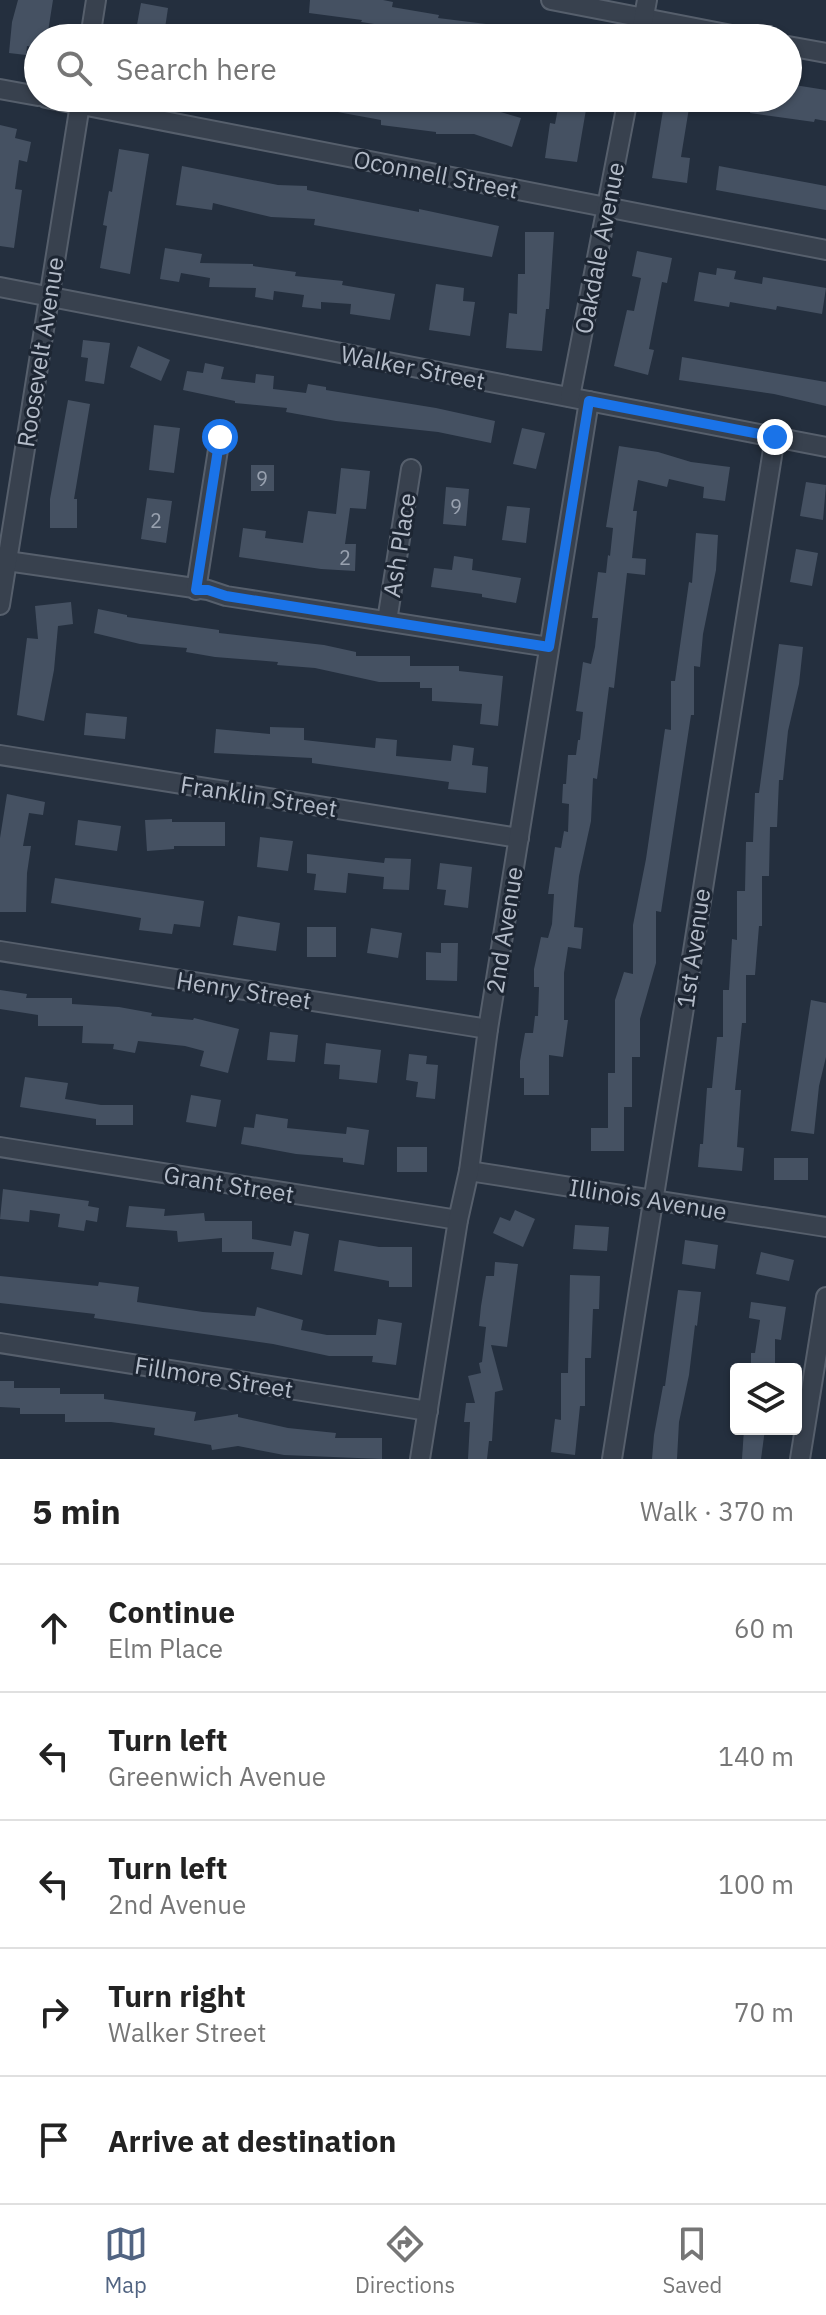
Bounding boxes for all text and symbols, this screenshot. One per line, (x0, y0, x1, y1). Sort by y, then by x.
search box (24, 24, 802, 112)
icon: search (52, 46, 96, 90)
text: Search here (116, 49, 277, 88)
street label: Oconnell Street (351, 142, 521, 206)
street label: Oakdale Avenue (567, 159, 631, 337)
street label: Roosevelt Avenue (9, 255, 71, 449)
street label: Walker Street (338, 337, 488, 397)
route start (202, 419, 238, 455)
route end (757, 419, 793, 455)
house number: 9 (256, 465, 268, 492)
street label: Ash Place (375, 490, 423, 600)
house number: 9 (450, 493, 462, 520)
house number: 2 (150, 507, 162, 534)
house number: 2 (339, 544, 351, 571)
street label: Franklin Street (178, 768, 340, 824)
street label: 2nd Avenue (478, 864, 530, 996)
street label: 1st Avenue (669, 886, 717, 1010)
street label: Henry Street (174, 964, 314, 1016)
street label: Grant Street (161, 1158, 297, 1210)
street label: Illinois Avenue (567, 1171, 729, 1227)
street label: Fillmore Street (132, 1349, 296, 1405)
map controls (730, 1363, 802, 1435)
button: layers (730, 1363, 802, 1435)
text: 5 min (32, 1489, 121, 1533)
text: Walk · 370 m (640, 1494, 794, 1528)
text: Continue (108, 1592, 235, 1631)
icon: ahead (32, 1606, 76, 1650)
text: 60 m (734, 1611, 794, 1645)
text: Elm Place (108, 1631, 223, 1665)
text: Turn left (108, 1720, 227, 1759)
icon: left (32, 1734, 76, 1778)
text: 140 m (718, 1739, 794, 1773)
text: Greenwich Avenue (108, 1759, 326, 1793)
text: Turn left (108, 1848, 227, 1887)
icon: left (32, 1862, 76, 1906)
text: 100 m (718, 1867, 794, 1901)
text: 2nd Avenue (108, 1887, 246, 1921)
text: Turn right (108, 1976, 246, 2015)
icon: right (32, 1990, 76, 2034)
text: 70 m (734, 1995, 794, 2029)
text: Walker Street (108, 2015, 266, 2049)
icon: arrive (32, 2118, 76, 2162)
text: Arrive at destination (108, 2121, 396, 2160)
tab: Map (104, 2222, 148, 2299)
tab: Directions (355, 2222, 455, 2299)
tab: Saved (662, 2222, 722, 2299)

